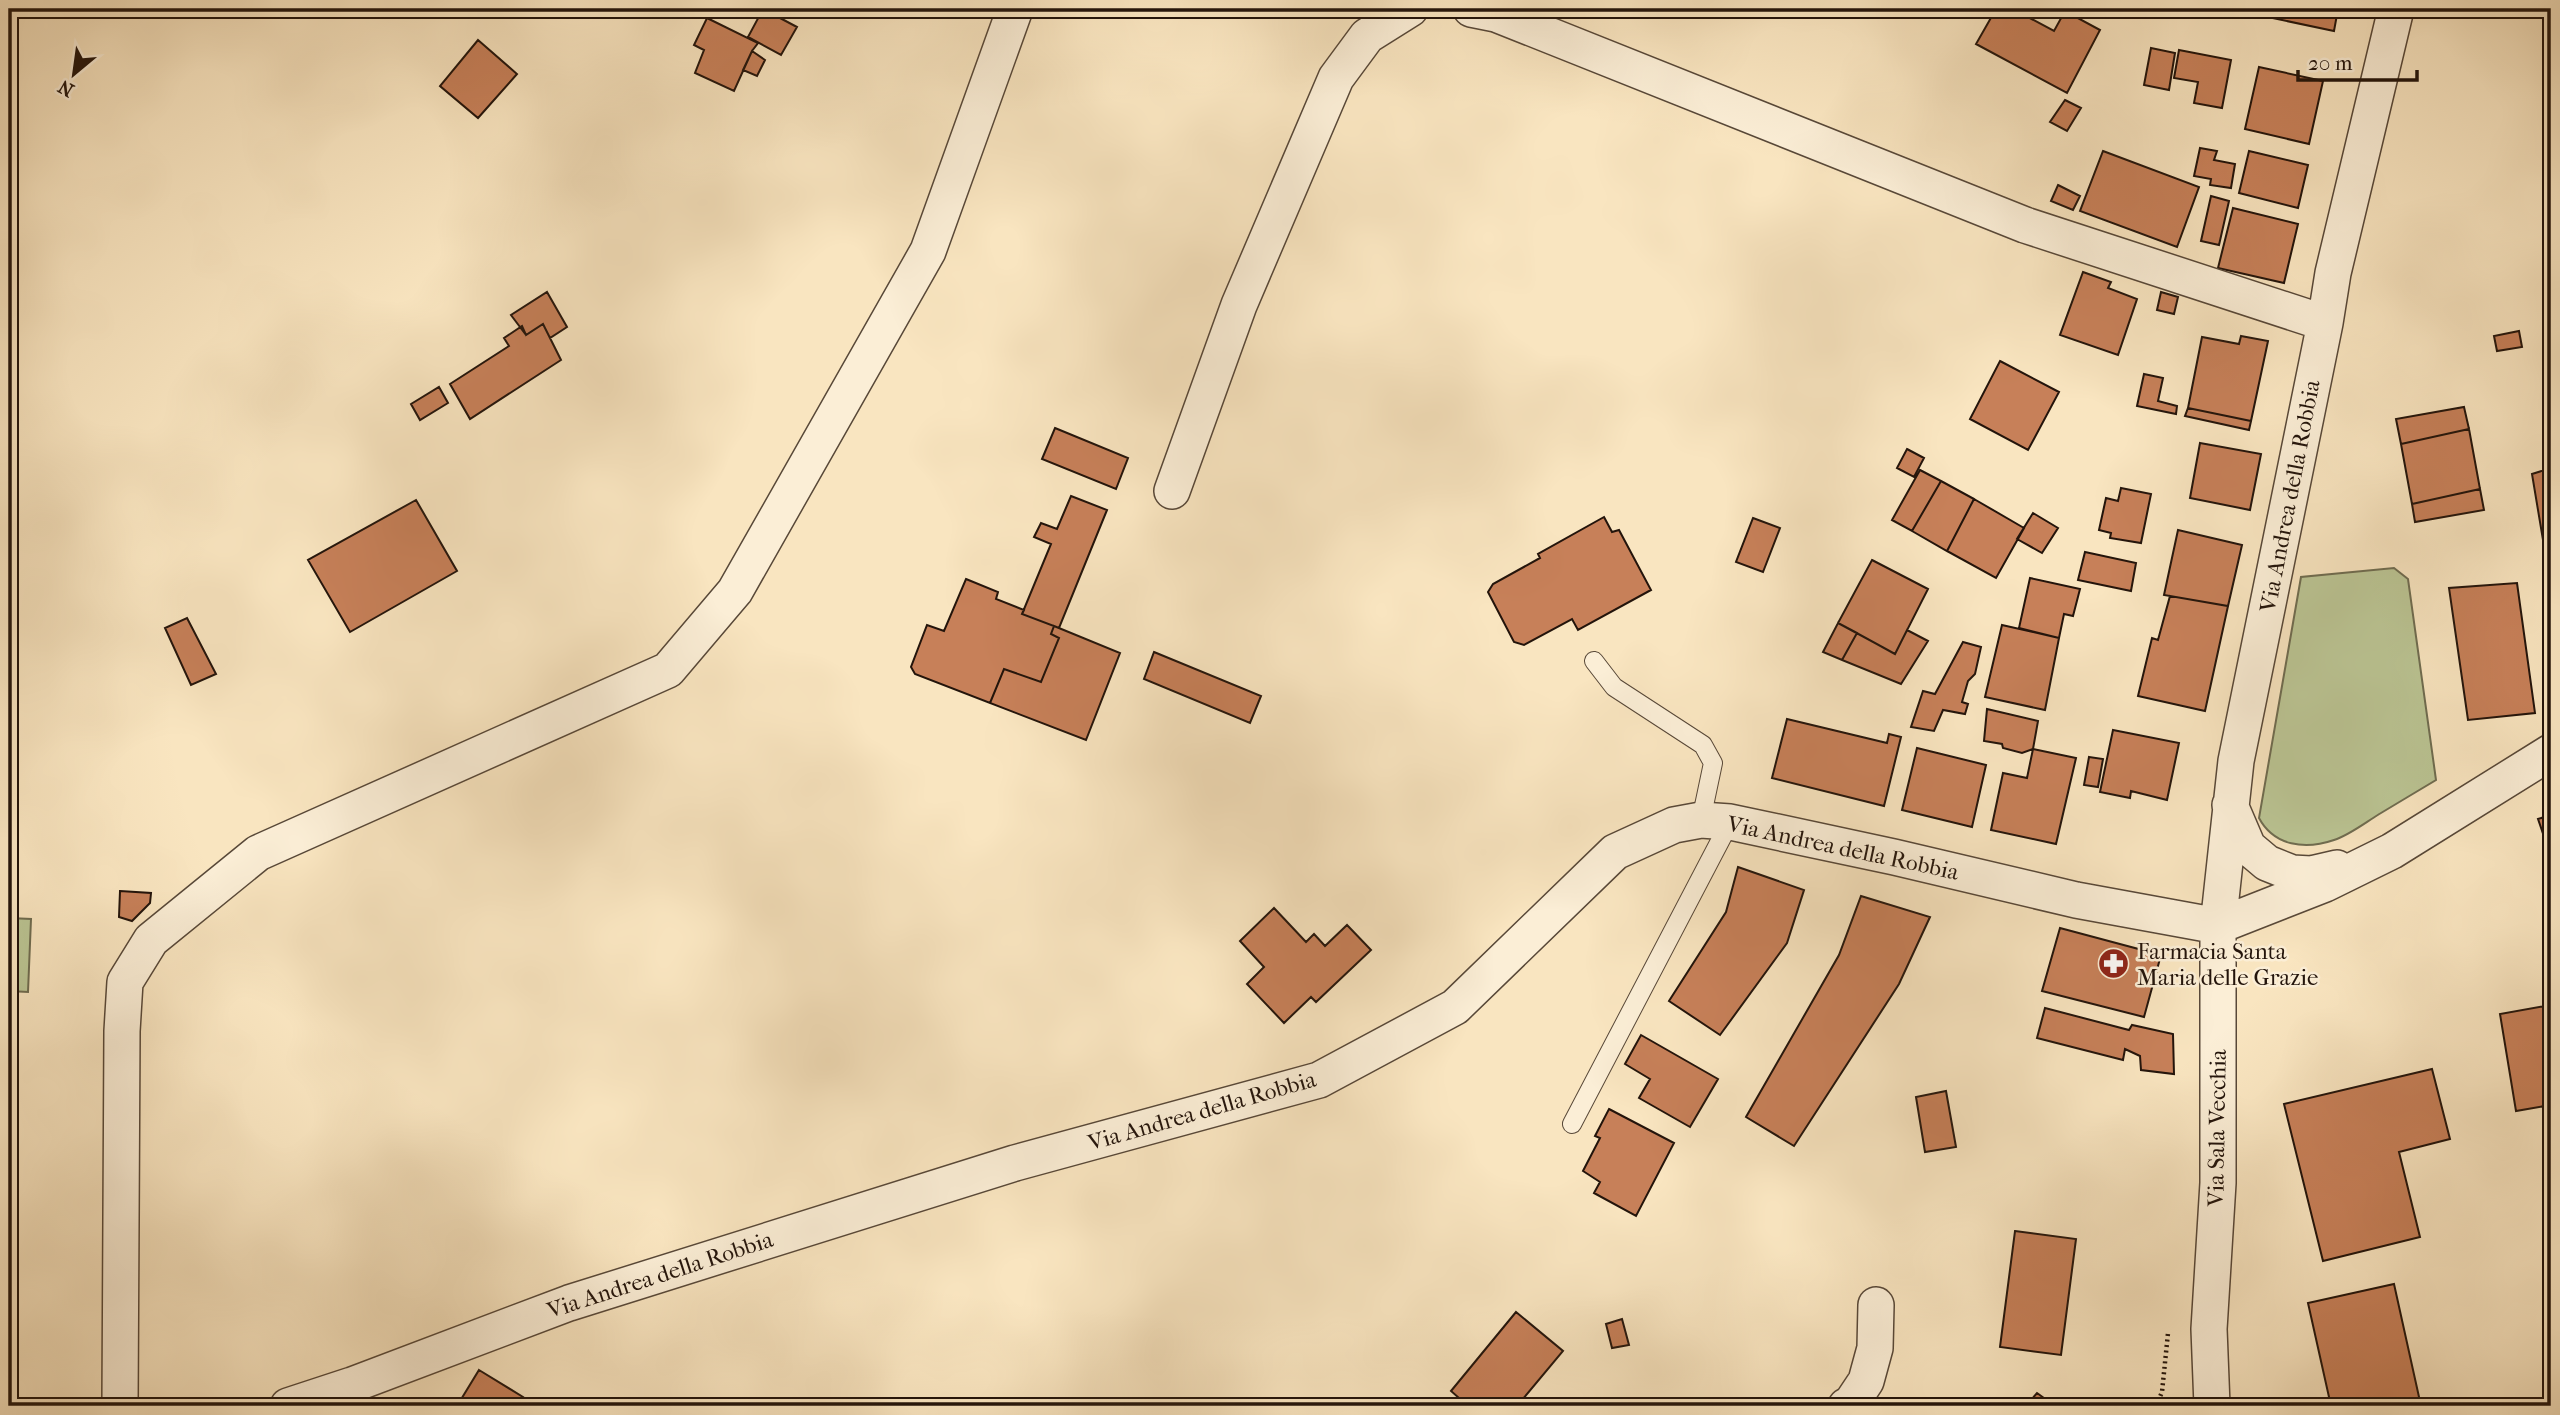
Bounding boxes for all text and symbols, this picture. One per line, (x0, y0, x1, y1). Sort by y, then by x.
north arrow (38, 38, 108, 108)
scale bar (2298, 38, 2416, 82)
text: 20 m (2308, 51, 2353, 75)
text: N (54, 75, 78, 101)
street label: Via Andrea della Robbia (2254, 377, 2326, 615)
street label: Via Andrea della Robbia (1724, 810, 1962, 886)
place label: Farmacia Santa Maria delle Grazie (2137, 938, 2318, 991)
pharmacy icon: Farmacia Santa Maria delle Grazie (2097, 947, 2131, 981)
street label: Via Sala Vecchia (2202, 1049, 2232, 1208)
street label: Via Andrea della Robbia (1084, 1065, 1319, 1157)
street label: Via Andrea della Robbia (543, 1226, 777, 1325)

